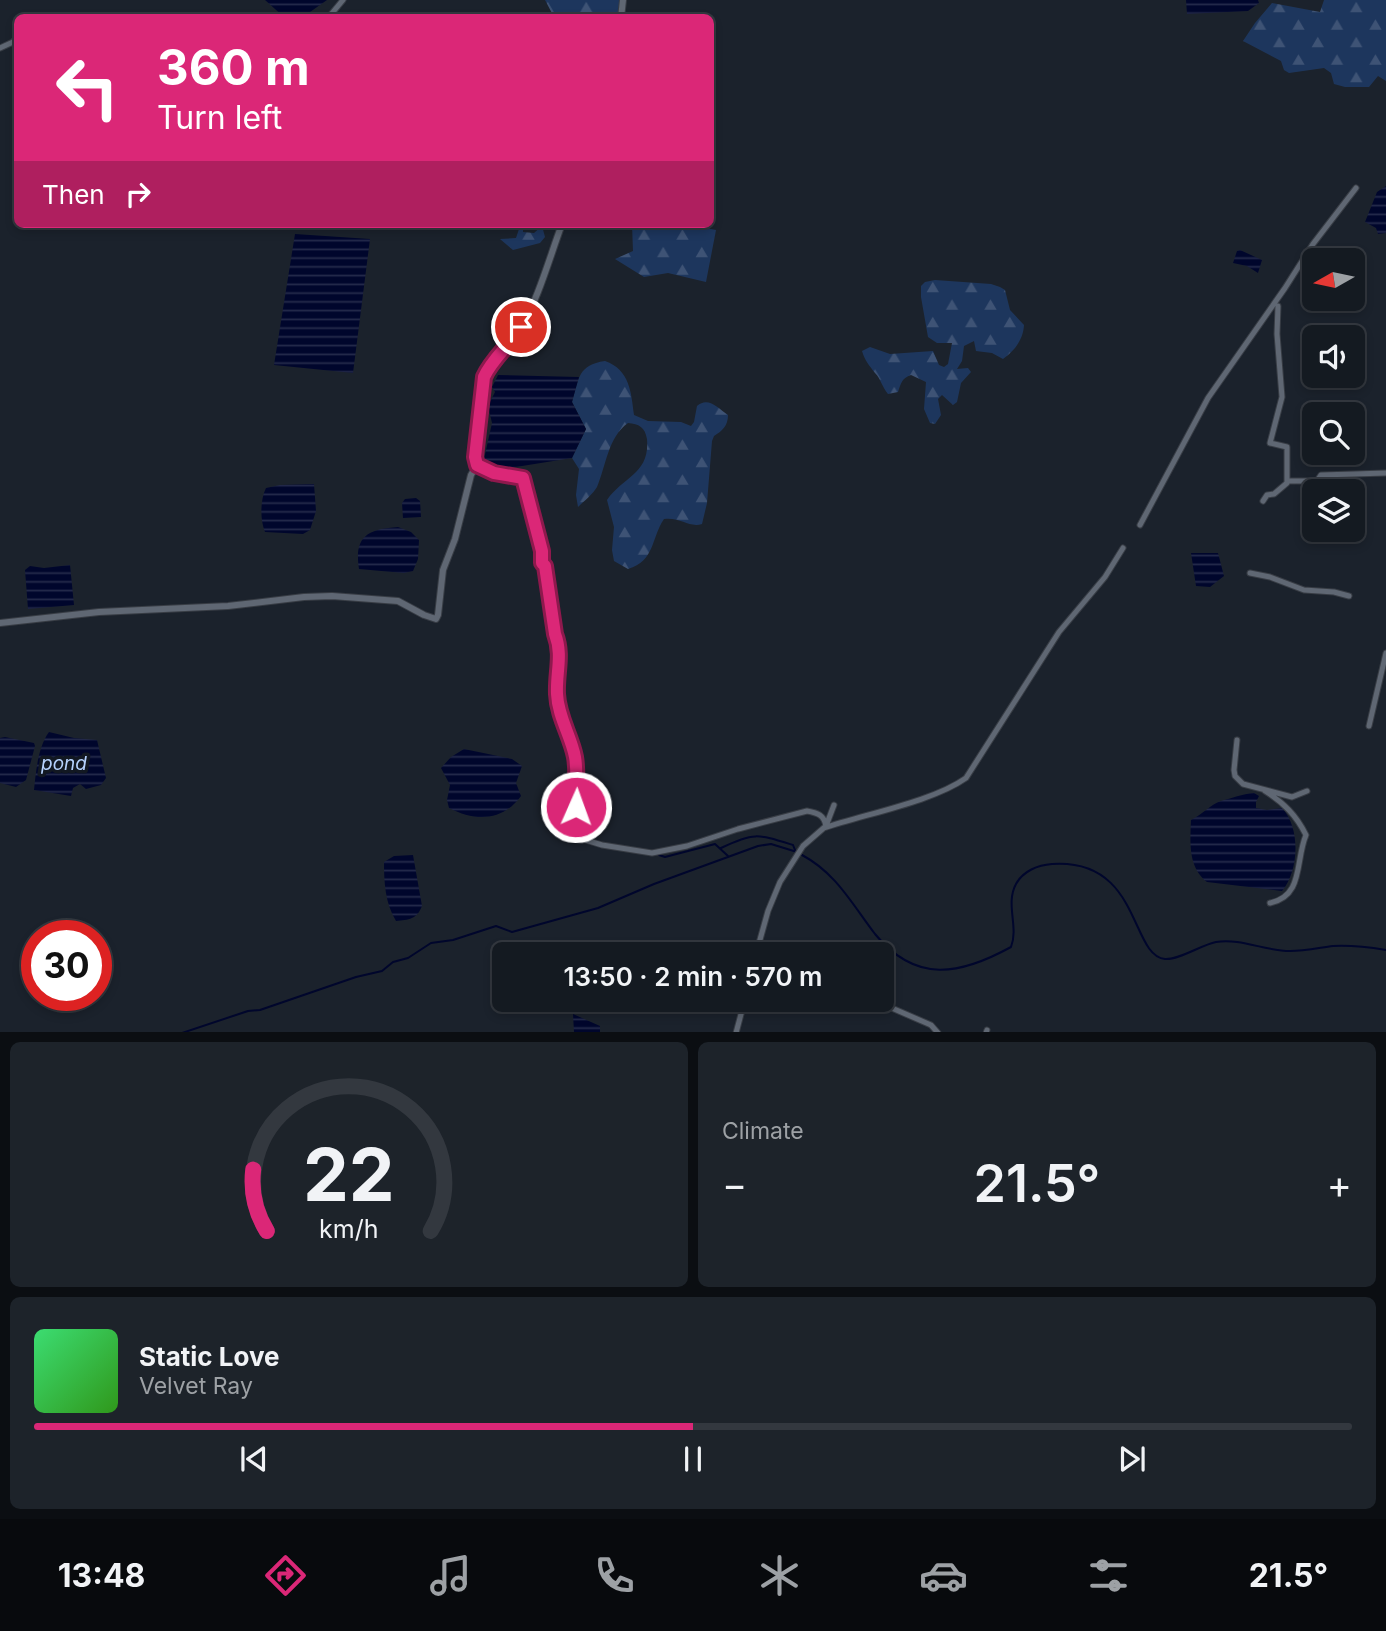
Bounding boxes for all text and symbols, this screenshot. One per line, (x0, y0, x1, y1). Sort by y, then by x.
text: 360 m (157, 38, 310, 97)
icon: left (42, 42, 133, 133)
text: Turn left (157, 98, 282, 137)
icon: right (119, 175, 157, 213)
text: Then (42, 179, 105, 210)
north arrow (1302, 248, 1365, 312)
map controls (1302, 248, 1365, 542)
pin (491, 297, 551, 357)
icon: arrive (502, 308, 540, 346)
button: sound (1302, 325, 1365, 388)
button: search (1302, 402, 1365, 465)
button: layers (1302, 479, 1365, 542)
water label: pond (40, 752, 87, 775)
position arrow (539, 770, 613, 844)
speed limit sign: 30 (21, 920, 112, 1011)
text: 13:50 · 2 min · 570 m (563, 961, 823, 992)
text: Climate (722, 1117, 804, 1145)
text: 22 (303, 1130, 395, 1219)
text: 21.5° (974, 1152, 1100, 1215)
text: − (722, 1161, 747, 1207)
text: + (1327, 1161, 1352, 1207)
text: km/h (319, 1213, 379, 1243)
text: Static Love (139, 1341, 280, 1372)
text: Velvet Ray (139, 1372, 253, 1400)
icon: previous (235, 1440, 273, 1478)
icon: pause (674, 1440, 712, 1478)
icon: next (1113, 1440, 1151, 1478)
icon: directions (261, 1551, 310, 1600)
icon: music (426, 1551, 475, 1600)
icon: phone (590, 1551, 639, 1600)
icon: climate (755, 1551, 804, 1600)
icon: car (919, 1551, 968, 1600)
icon: filters (1084, 1551, 1133, 1600)
text: 13:48 (58, 1556, 145, 1595)
text: 21.5° (1249, 1556, 1328, 1595)

